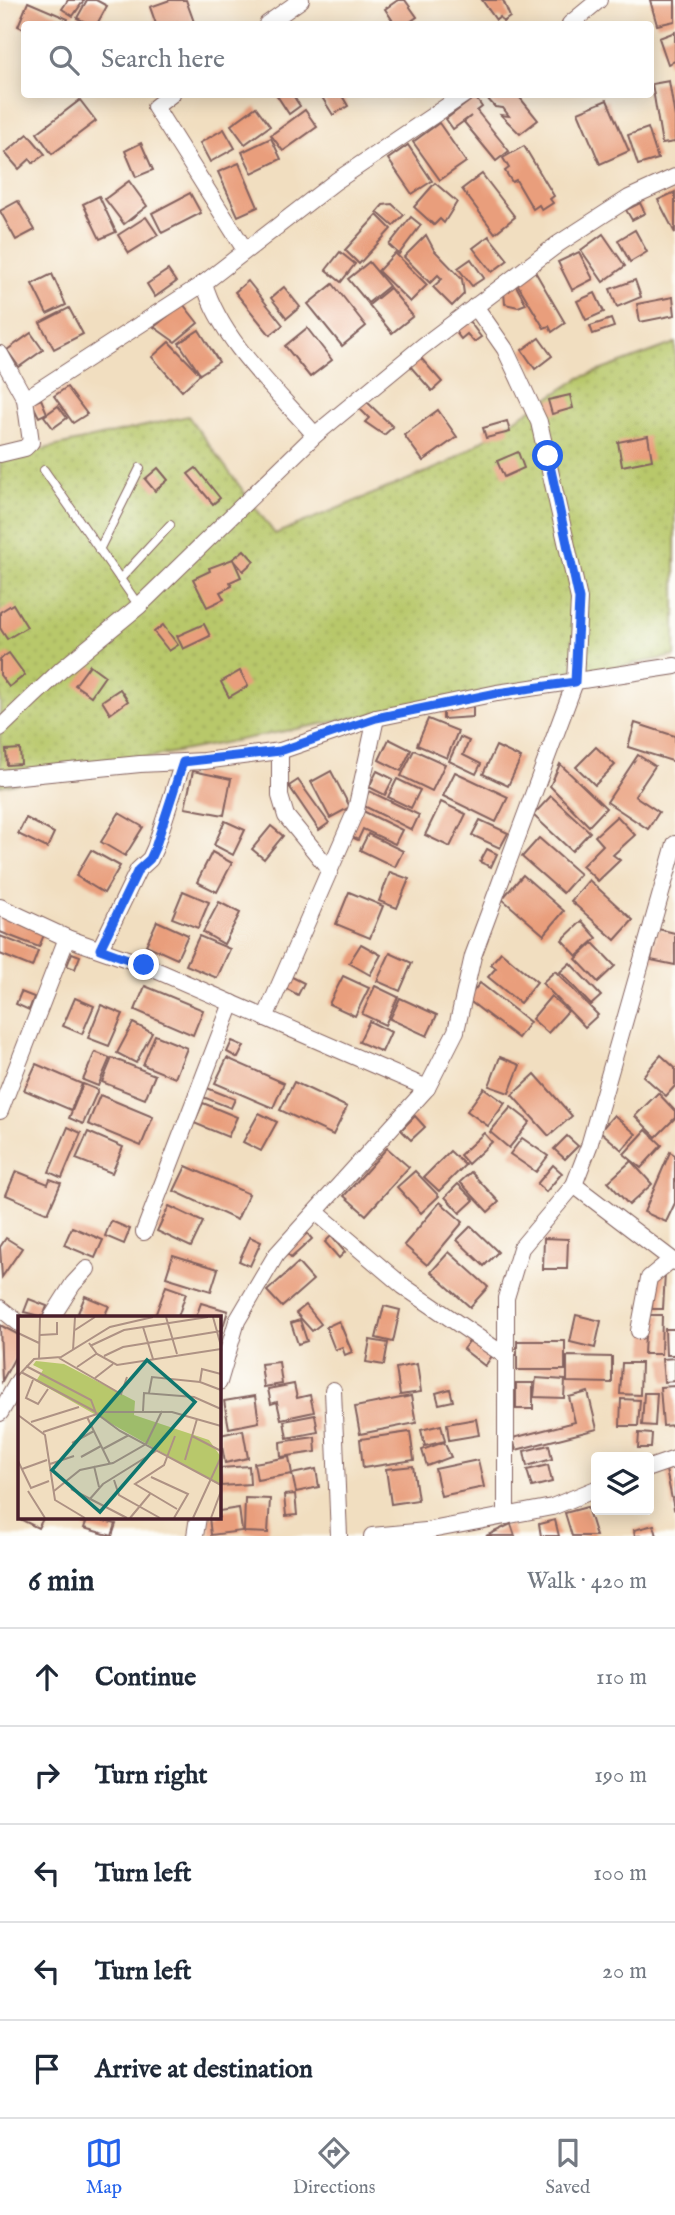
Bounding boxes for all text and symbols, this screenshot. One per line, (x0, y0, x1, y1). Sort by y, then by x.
search box (21, 21, 654, 98)
icon: search (45, 41, 83, 79)
text: Search here (101, 43, 225, 76)
route start (532, 440, 563, 471)
route end (128, 949, 159, 980)
inset map (18, 1316, 220, 1518)
map controls (591, 1452, 654, 1515)
button: layers (591, 1452, 654, 1515)
text: 6 min (28, 1563, 94, 1601)
text: Walk · 420 m (527, 1567, 647, 1596)
icon: ahead (28, 1658, 66, 1696)
text: Continue (95, 1661, 196, 1694)
text: 110 m (596, 1663, 647, 1692)
icon: right (28, 1756, 66, 1794)
text: Turn right (95, 1759, 208, 1792)
text: 190 m (594, 1761, 647, 1790)
icon: left (28, 1854, 66, 1892)
text: Turn left (95, 1857, 192, 1890)
text: 100 m (593, 1859, 647, 1888)
icon: left (28, 1952, 66, 1990)
text: Turn left (95, 1955, 192, 1988)
text: 20 m (602, 1957, 647, 1986)
icon: arrive (28, 2050, 66, 2088)
text: Arrive at destination (95, 2053, 313, 2086)
tab: Map (85, 2134, 123, 2200)
tab: Directions (293, 2134, 375, 2200)
tab: Saved (545, 2134, 590, 2200)

